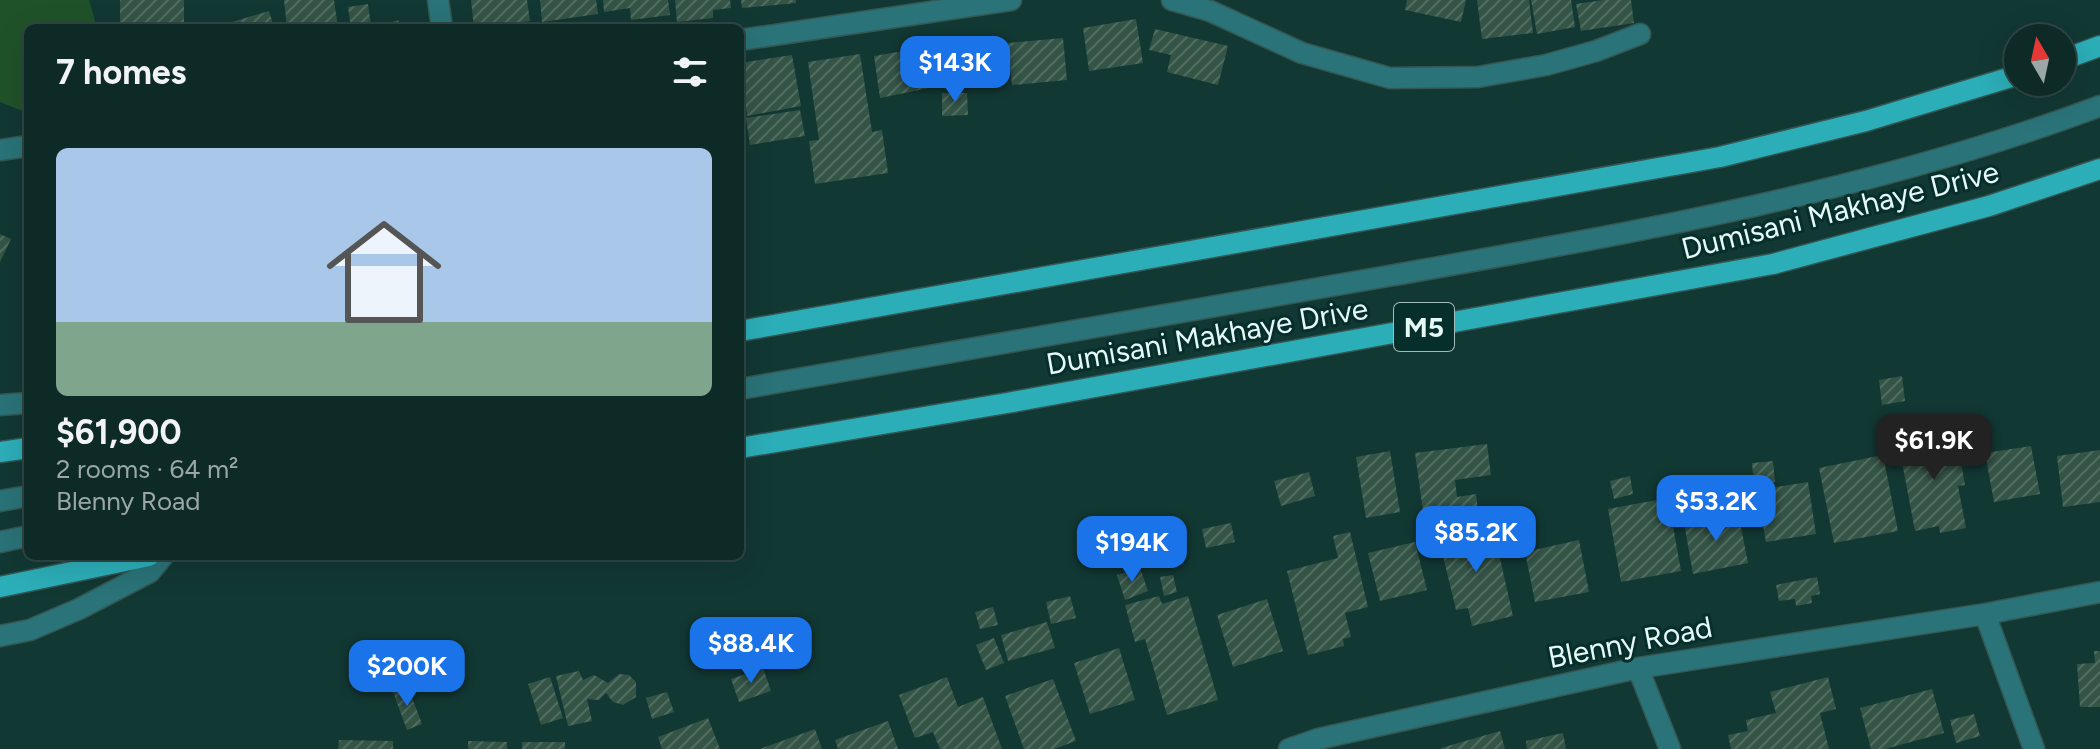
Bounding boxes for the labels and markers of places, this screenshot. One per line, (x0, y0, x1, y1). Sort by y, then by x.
pin: $143K (899, 36, 1011, 104)
pin: $61.9K (1869, 414, 1999, 482)
pin: $53.2K (1651, 475, 1781, 543)
pin: $85.2K (1411, 506, 1541, 574)
pin: $194K (1076, 516, 1188, 584)
pin: $88.4K (686, 617, 816, 685)
pin: $200K (351, 640, 463, 708)

